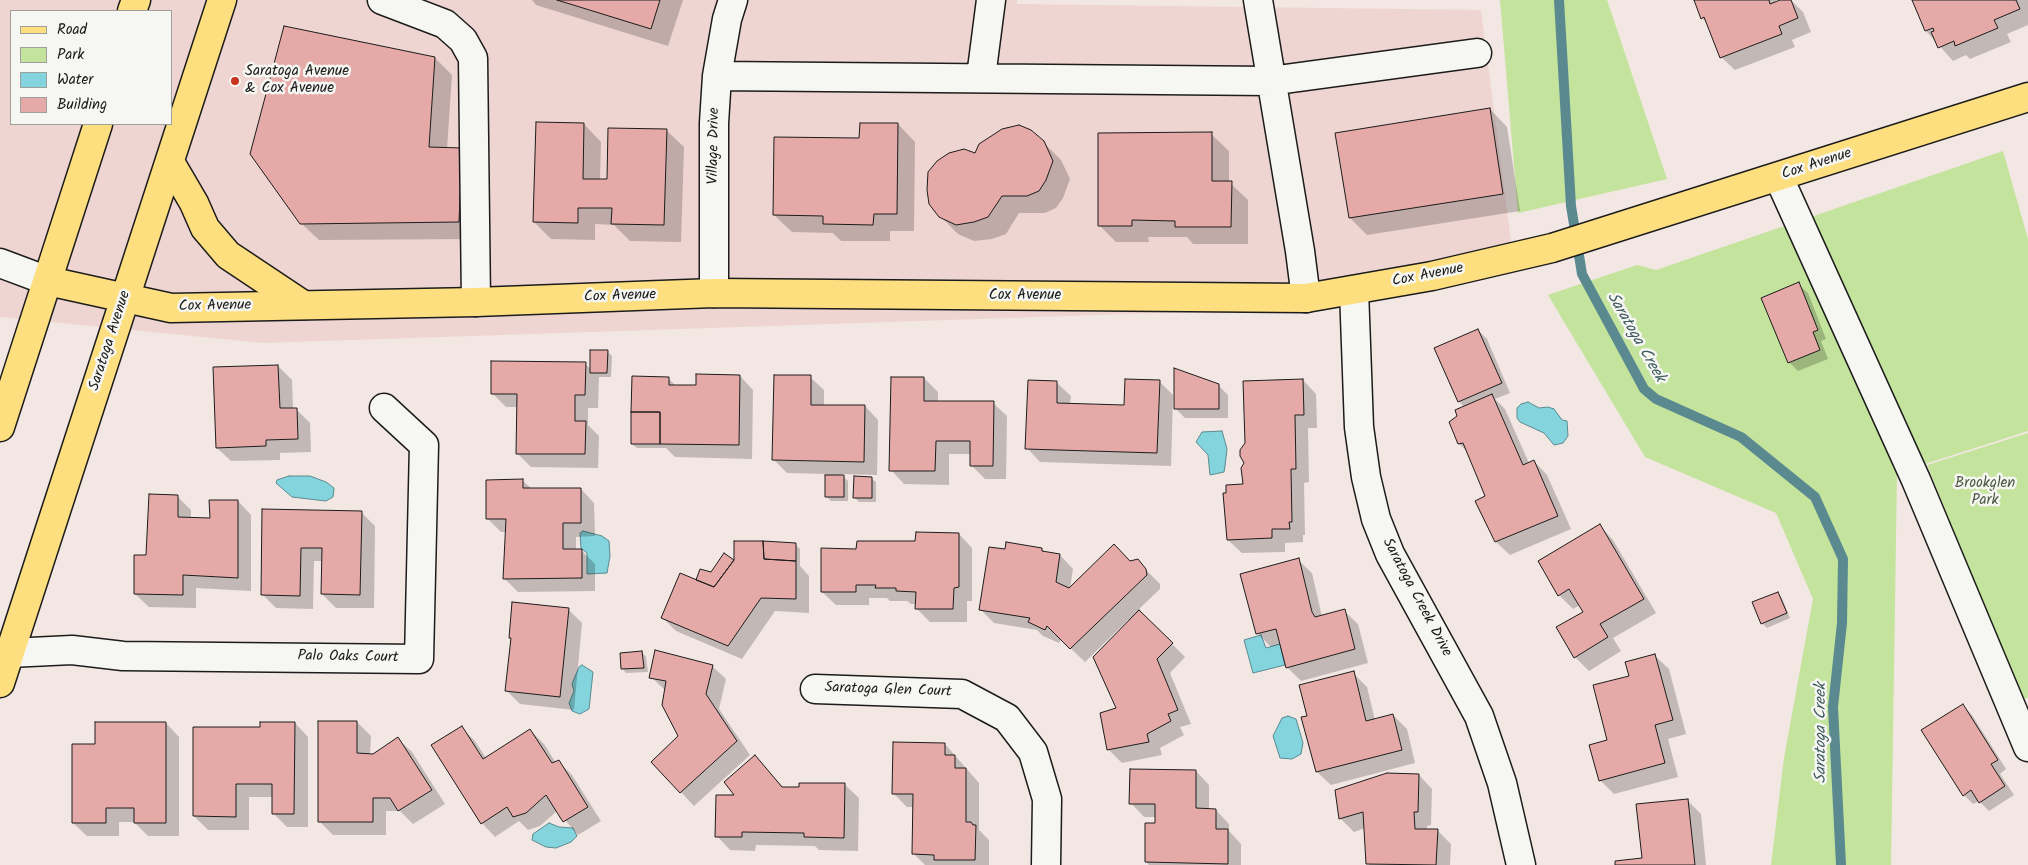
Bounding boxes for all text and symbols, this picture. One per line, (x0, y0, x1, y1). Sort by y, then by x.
legend (10, 10, 172, 125)
text: Road (57, 18, 87, 42)
text: Park (57, 43, 84, 67)
place label: Saratoga Avenue & Cox Avenue (245, 63, 349, 98)
text: Water (57, 68, 93, 92)
marker: Saratoga Avenue & Cox Avenue (229, 75, 241, 87)
text: Building (57, 93, 107, 117)
street label: Village Drive (705, 107, 725, 185)
street label: Cox Avenue (1780, 145, 1854, 185)
street label: Cox Avenue (1391, 260, 1465, 292)
street label: Cox Avenue (584, 287, 656, 307)
street label: Cox Avenue (989, 287, 1061, 305)
street label: Saratoga Avenue (86, 289, 136, 393)
water label: Saratoga Creek (1602, 290, 1668, 386)
street label: Cox Avenue (179, 297, 251, 317)
park label: Brookglen Park (1955, 475, 2015, 510)
street label: Saratoga Creek Drive (1377, 536, 1455, 660)
street label: Palo Oaks Court (297, 648, 399, 668)
street label: Saratoga Glen Court (824, 680, 952, 702)
water label: Saratoga Creek (1812, 683, 1832, 783)

